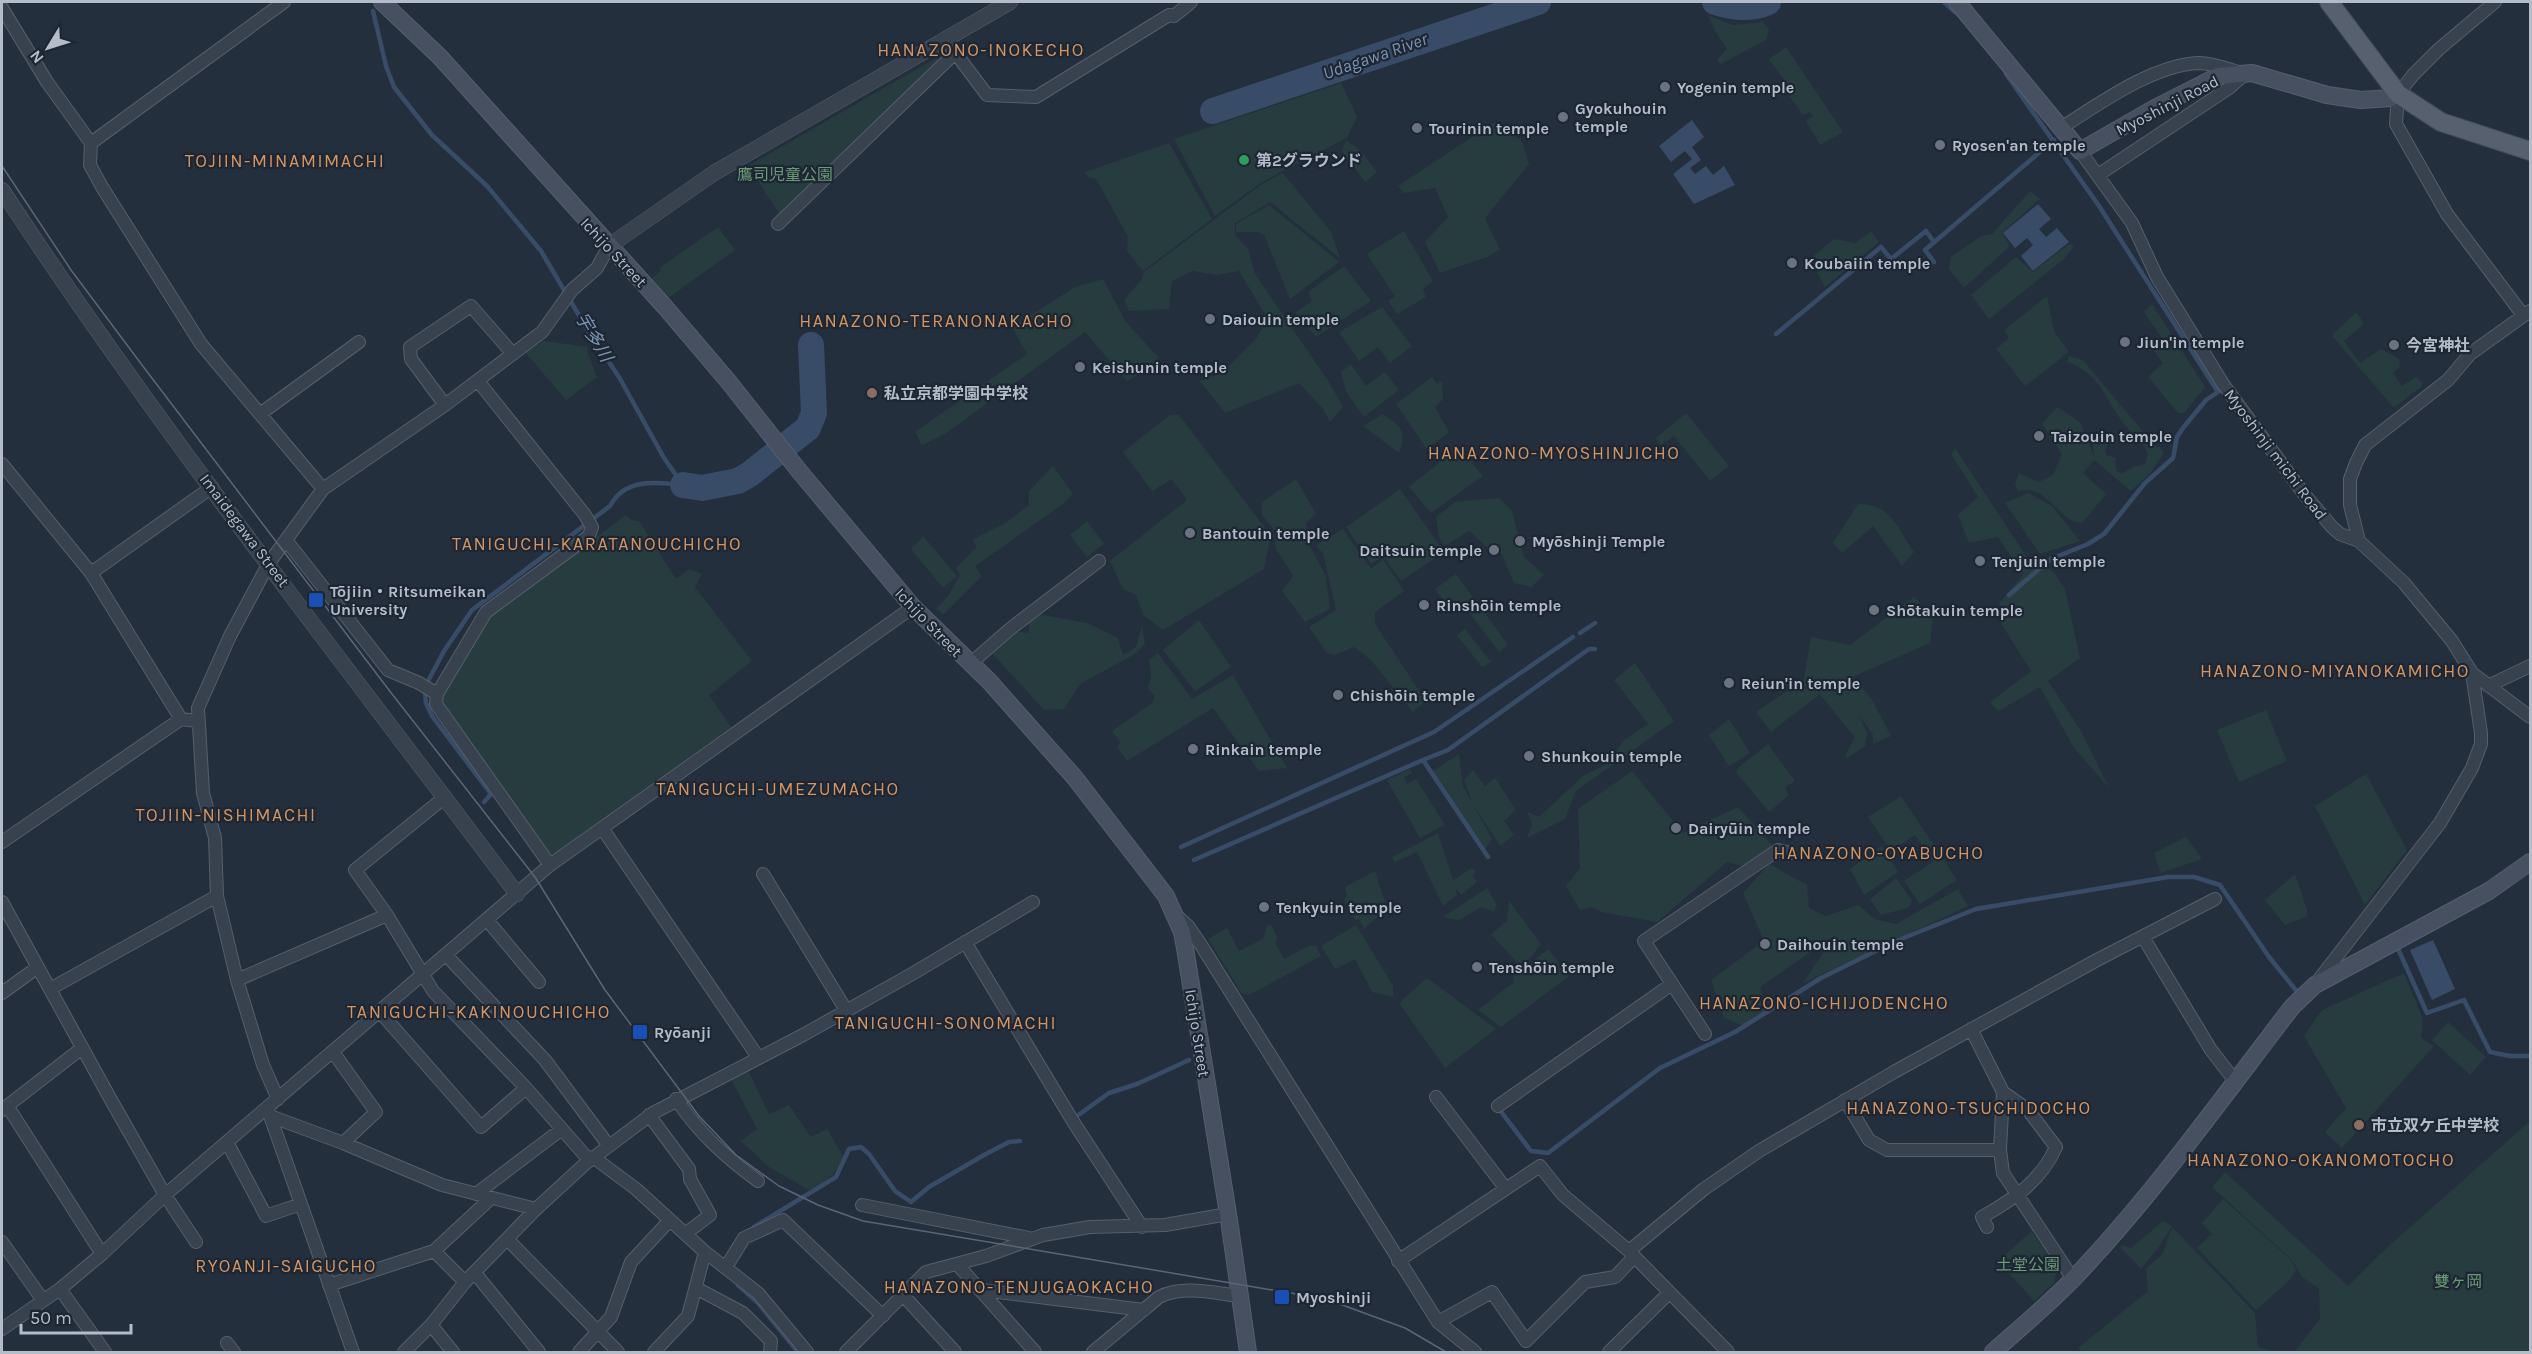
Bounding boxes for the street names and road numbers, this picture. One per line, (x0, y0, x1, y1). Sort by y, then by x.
street label: Myoshinji Road (2113, 71, 2222, 139)
street label: Ichijo Street (576, 213, 651, 291)
street label: Myoshinji michi Road (2220, 385, 2331, 523)
street label: Imaidegawa Street (196, 470, 293, 591)
street label: Ichijo Street (891, 584, 966, 661)
street label: Ichijo Street (1181, 988, 1214, 1078)

